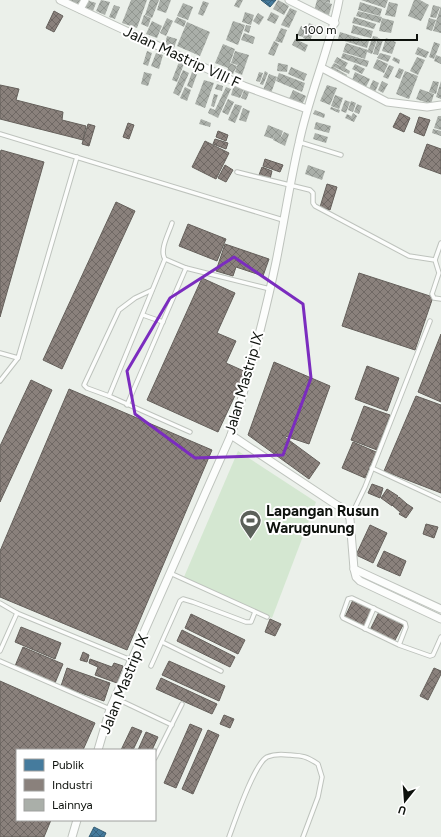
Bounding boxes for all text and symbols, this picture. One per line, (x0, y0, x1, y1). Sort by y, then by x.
scale bar (297, 16, 417, 42)
street label: Jalan Mastrip VIII F (121, 22, 243, 92)
text: 100 m (303, 23, 337, 37)
street label: Jalan Mastrip IX (221, 329, 267, 436)
place label: Lapangan Rusun Warugunung (266, 502, 379, 537)
sports icon: Lapangan Rusun Warugunung (238, 507, 264, 540)
street label: Jalan Mastrip IX (96, 631, 152, 736)
legend (16, 749, 156, 821)
text: Publik (52, 758, 84, 772)
text: Industri (52, 778, 93, 792)
north arrow (385, 781, 425, 821)
text: Lainnya (52, 798, 93, 812)
text: U (396, 803, 408, 817)

